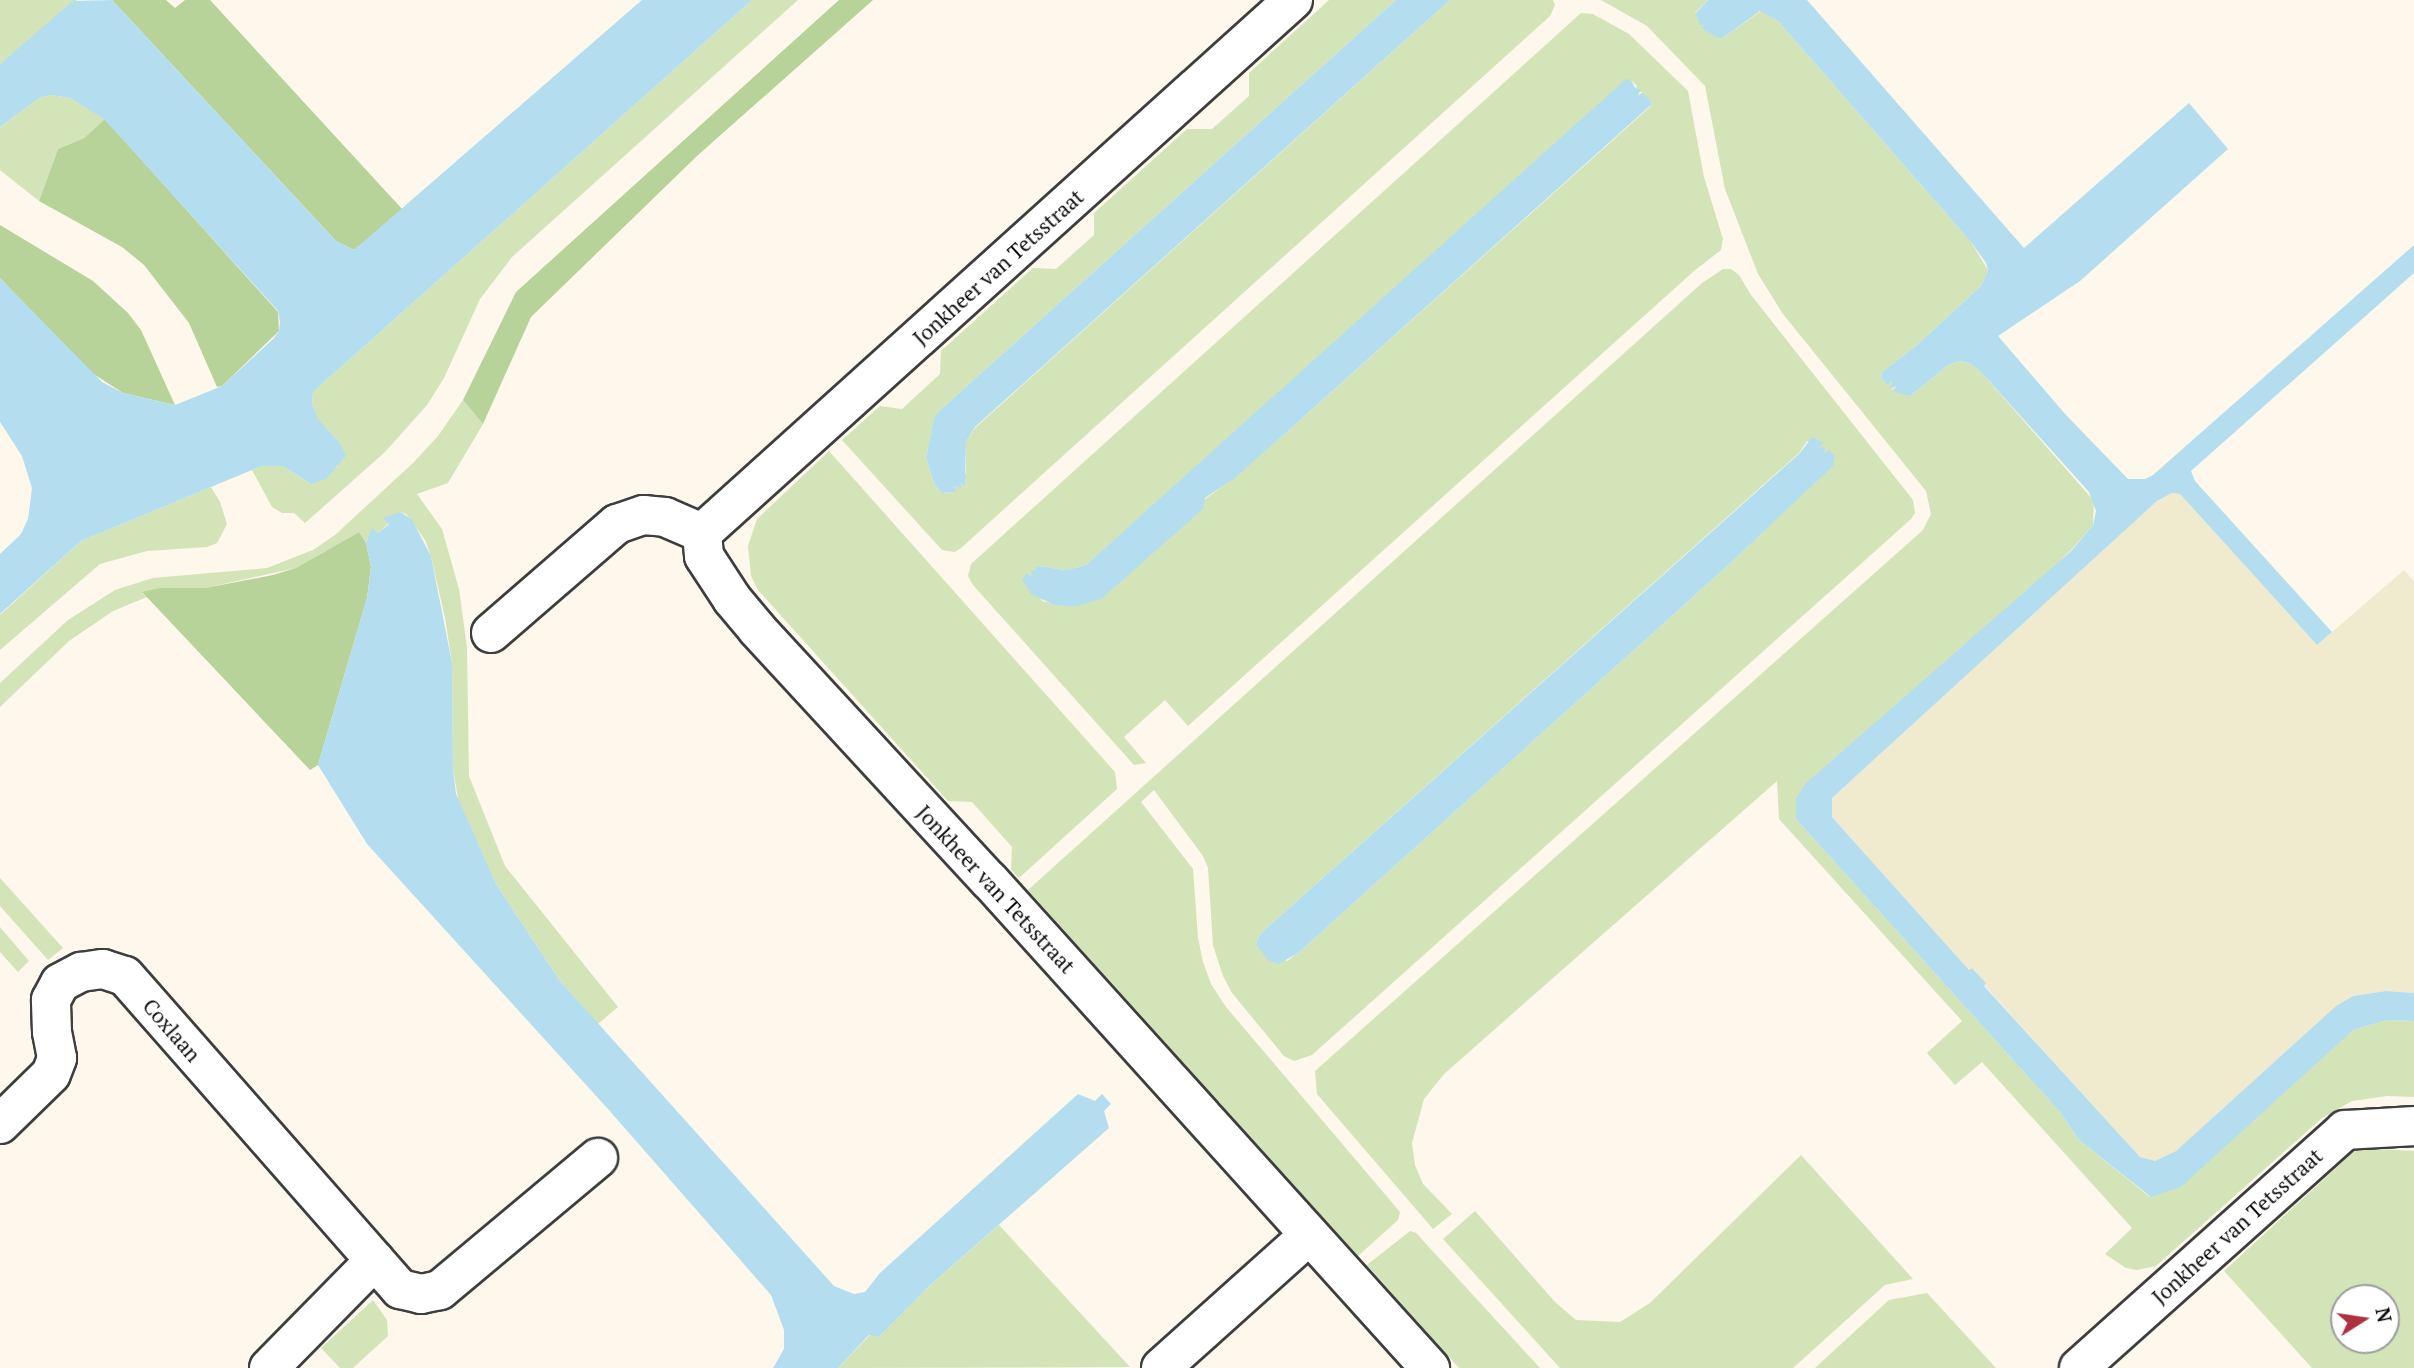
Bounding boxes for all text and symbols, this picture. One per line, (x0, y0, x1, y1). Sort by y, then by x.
street label: Jonkheer van Tetsstraat (908, 184, 1088, 350)
street label: Jonkheer van Tetsstraat (912, 800, 1080, 978)
street label: Coxlaan (138, 993, 206, 1067)
street label: Jonkheer van Tetsstraat (2147, 1143, 2327, 1309)
north arrow (2330, 1284, 2400, 1354)
text: N (2370, 1305, 2398, 1325)

